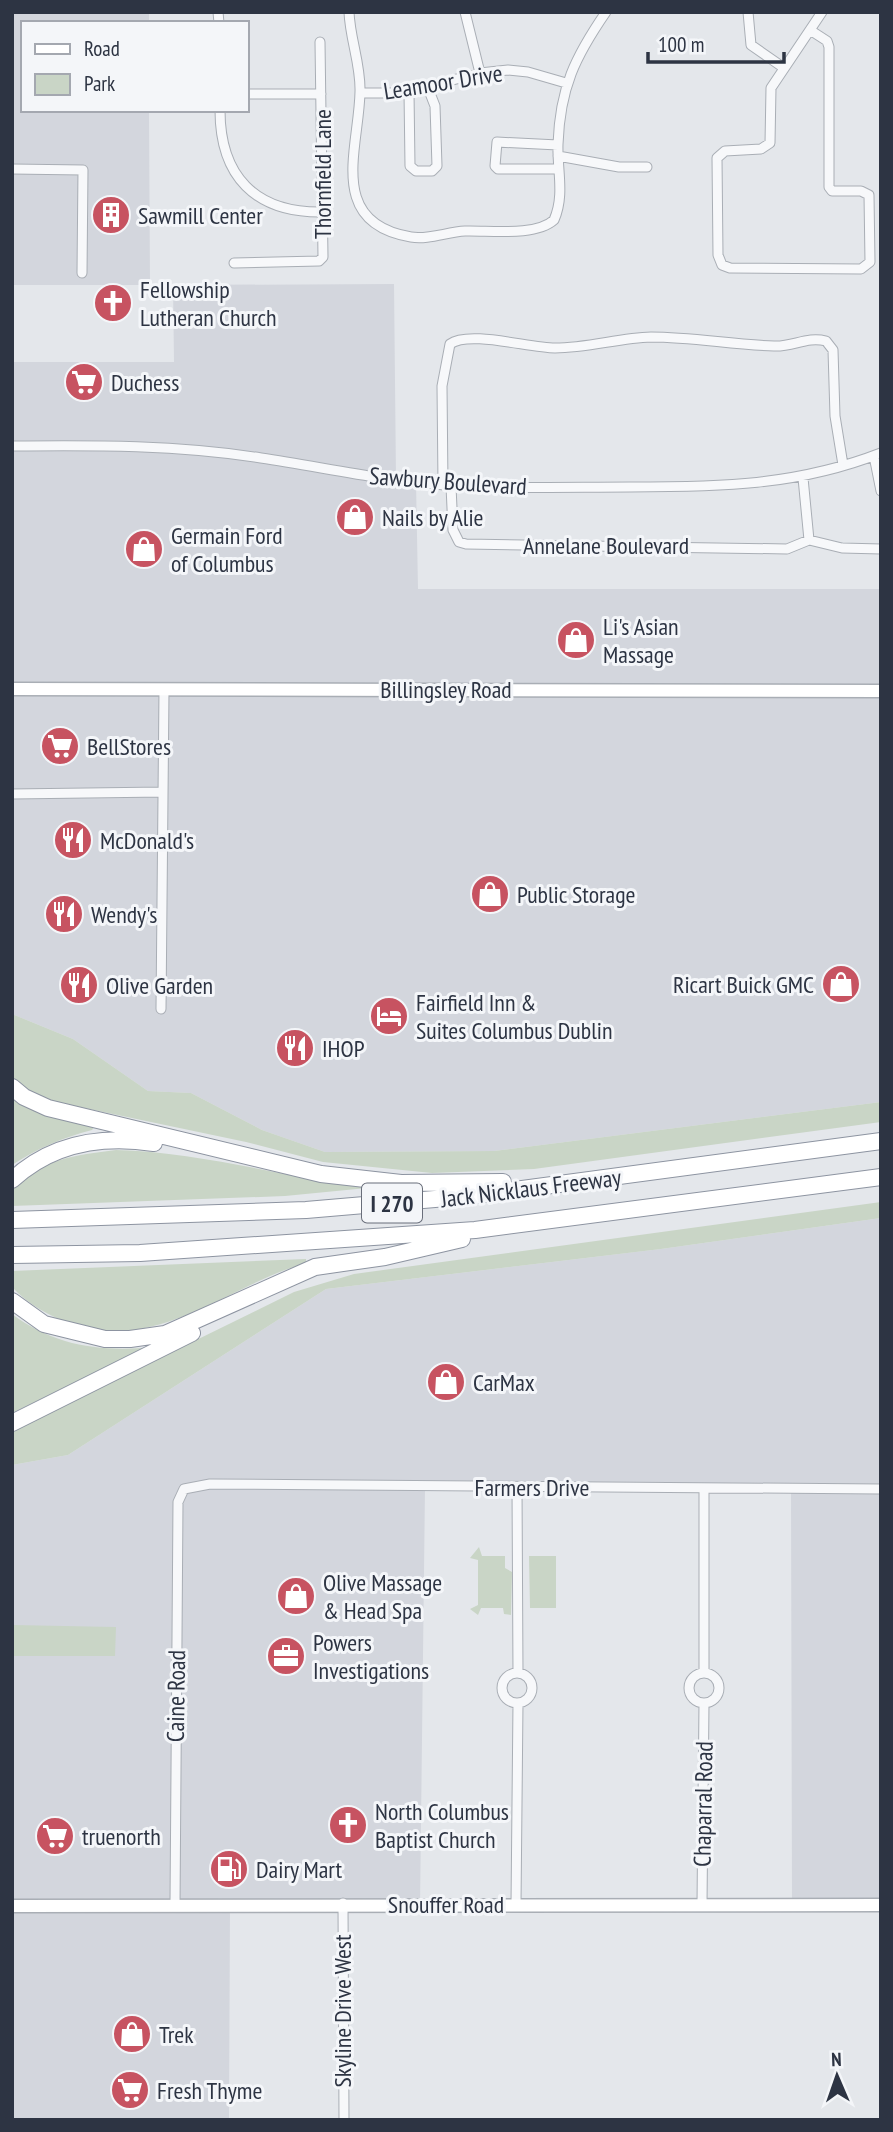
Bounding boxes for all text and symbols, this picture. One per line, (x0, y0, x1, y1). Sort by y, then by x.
legend (21, 21, 248, 112)
scale bar (648, 21, 784, 65)
text: 100 m (658, 31, 704, 58)
text: Road (84, 35, 120, 62)
street label: Leamoor Drive (381, 57, 505, 107)
text: Park (84, 70, 115, 97)
street label: Thornfield Lane (307, 109, 338, 239)
building icon: Sawmill Center (90, 194, 132, 236)
place label: Sawmill Center (138, 200, 263, 231)
place label: Fellowship Lutheran Church (140, 274, 277, 333)
church icon: Fellowship Lutheran Church (92, 282, 134, 324)
supermarket icon: Duchess (63, 361, 105, 403)
place label: Duchess (111, 367, 179, 398)
street label: Sawbury Boulevard (368, 460, 528, 502)
shop icon: Nails by Alie (334, 496, 376, 538)
place label: Nails by Alie (382, 502, 484, 533)
place label: Germain Ford of Columbus (171, 520, 283, 579)
shop icon: Germain Ford of Columbus (123, 528, 165, 570)
street label: Annelane Boulevard (523, 530, 689, 561)
place label: Li's Asian Massage (603, 611, 679, 670)
shop icon: Li's Asian Massage (555, 619, 597, 661)
street label: Billingsley Road (380, 674, 512, 705)
supermarket icon: BellStores (39, 725, 81, 767)
place label: BellStores (87, 731, 171, 762)
restaurant icon: McDonald's (52, 819, 94, 861)
place label: McDonald's (100, 825, 194, 856)
shop icon: Public Storage (469, 873, 511, 915)
place label: Public Storage (517, 879, 636, 910)
restaurant icon: Wendy's (43, 893, 85, 935)
place label: Wendy's (91, 899, 157, 930)
shop icon: Ricart Buick GMC (820, 963, 862, 1005)
restaurant icon: Olive Garden (58, 964, 100, 1006)
place label: Ricart Buick GMC (673, 969, 814, 1000)
place label: Olive Garden (106, 970, 213, 1001)
place label: Fairfield Inn & Suites Columbus Dublin (416, 987, 613, 1046)
hotel icon: Fairfield Inn & Suites Columbus Dublin (368, 995, 410, 1037)
restaurant icon: IHOP (274, 1027, 316, 1069)
place label: IHOP (322, 1033, 365, 1064)
street label: Jack Nicklaus Freeway (438, 1162, 623, 1215)
road number: I 270 (362, 1184, 422, 1222)
shop icon: CarMax (425, 1361, 467, 1403)
place label: CarMax (473, 1367, 535, 1398)
street label: Farmers Drive (474, 1472, 590, 1503)
place label: Olive Massage & Head Spa (323, 1567, 442, 1626)
shop icon: Olive Massage & Head Spa (275, 1575, 317, 1617)
place label: Powers Investigations (313, 1627, 429, 1686)
office icon: Powers Investigations (265, 1635, 307, 1677)
street label: Caine Road (160, 1650, 192, 1742)
street label: Chaparral Road (686, 1741, 720, 1867)
place label: North Columbus Baptist Church (375, 1796, 509, 1855)
church icon: North Columbus Baptist Church (327, 1804, 369, 1846)
supermarket icon: truenorth (34, 1815, 76, 1857)
place label: truenorth (82, 1821, 161, 1852)
fuel station icon: Dairy Mart (208, 1848, 250, 1890)
place label: Dairy Mart (256, 1854, 342, 1885)
street label: Snouffer Road (388, 1889, 504, 1920)
street label: Skyline Drive West (327, 1934, 358, 2088)
shop icon: Trek (111, 2013, 153, 2055)
place label: Trek (159, 2019, 194, 2050)
north arrow (802, 2041, 872, 2111)
text: N (831, 2047, 842, 2071)
supermarket icon: Fresh Thyme (109, 2069, 151, 2111)
place label: Fresh Thyme (157, 2075, 262, 2106)

